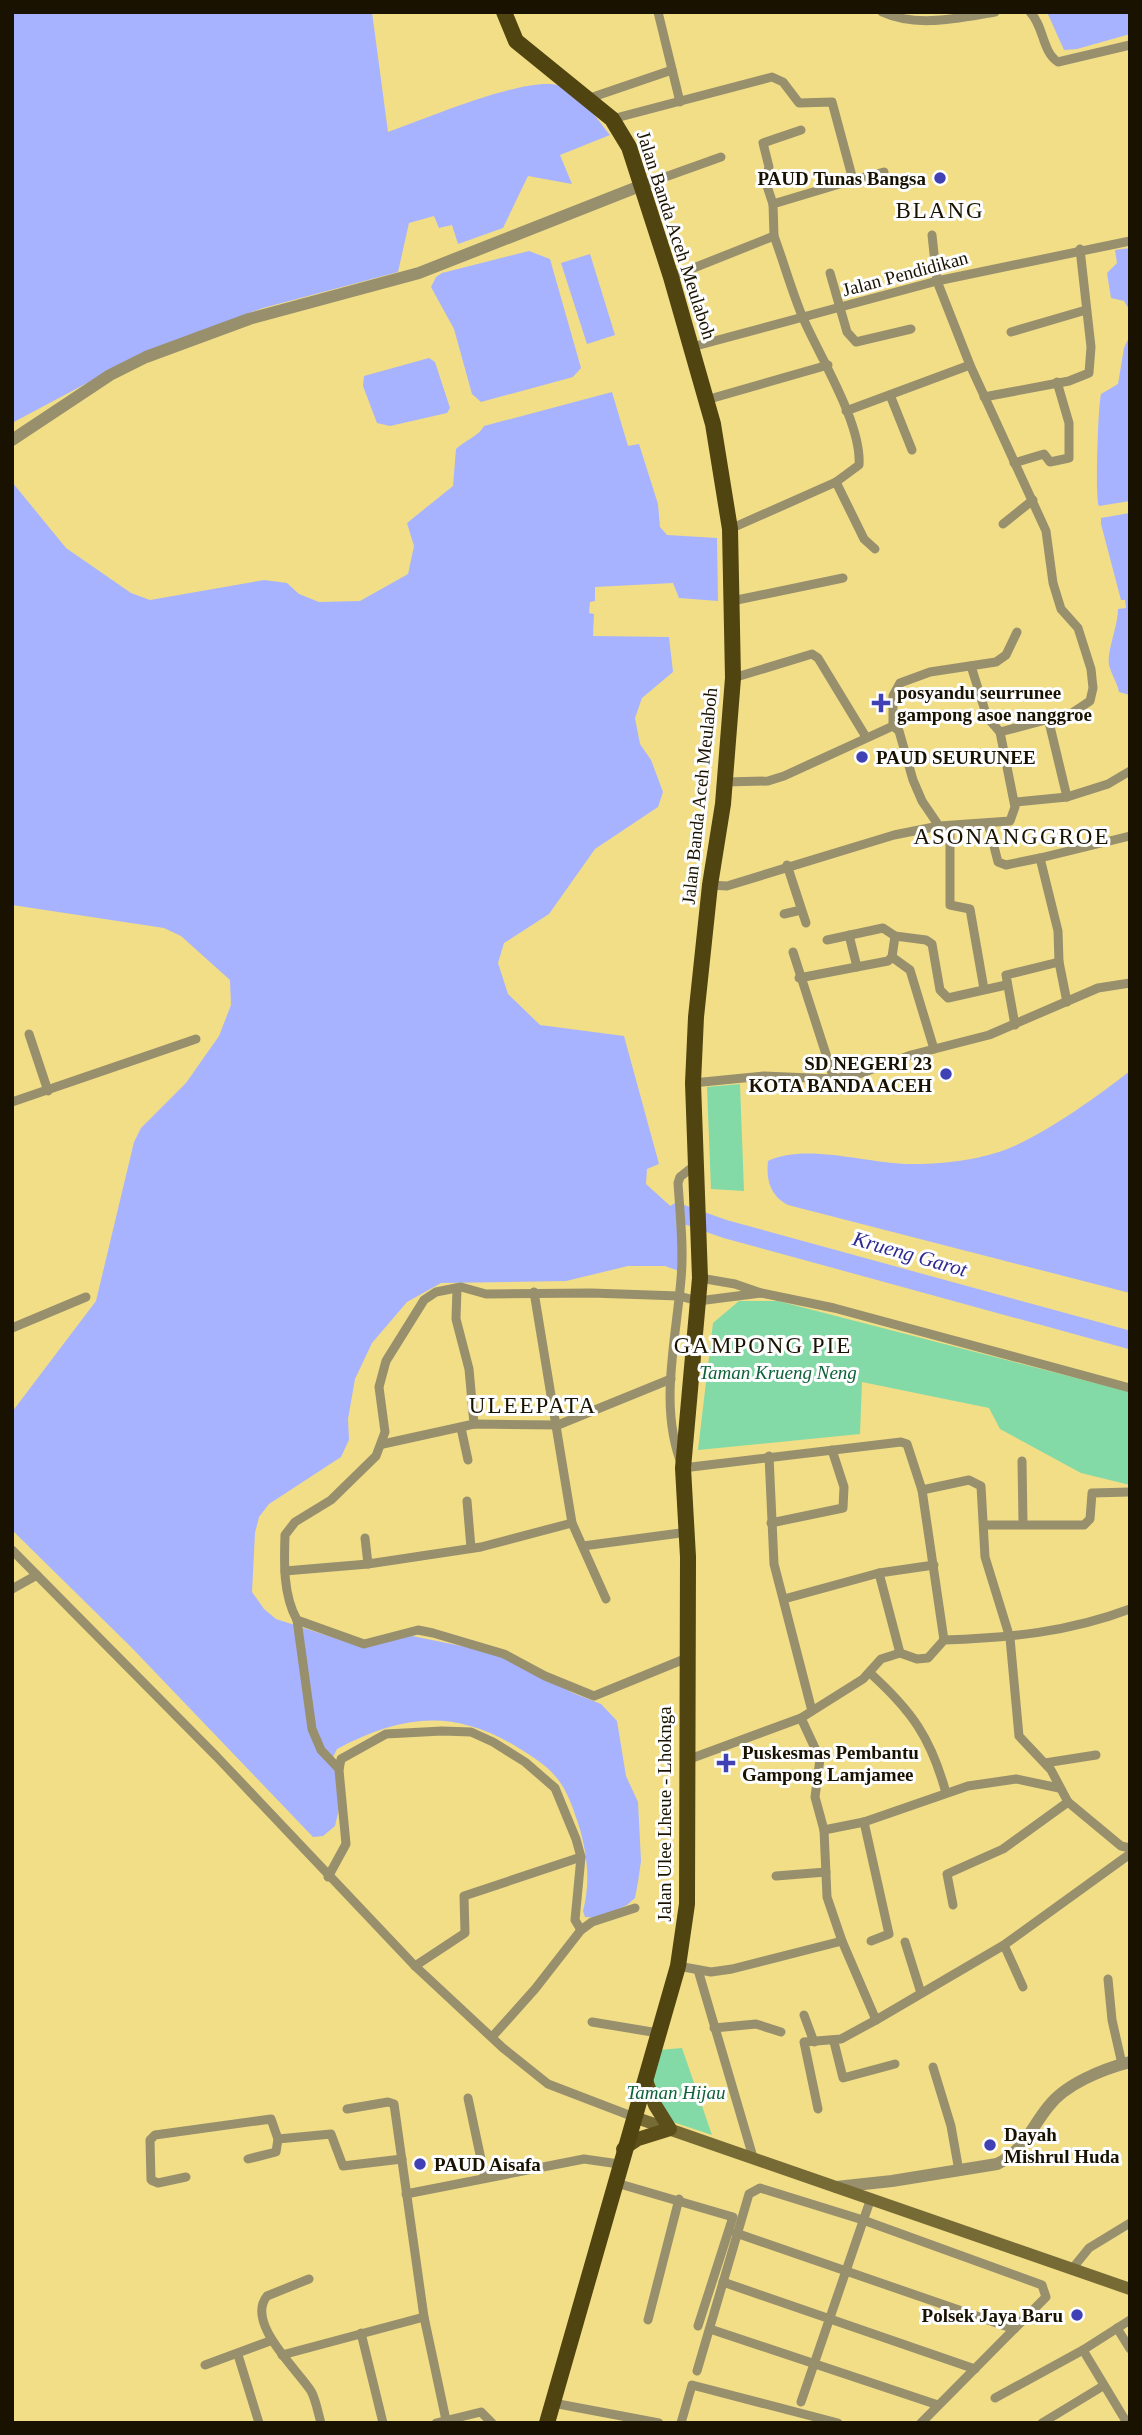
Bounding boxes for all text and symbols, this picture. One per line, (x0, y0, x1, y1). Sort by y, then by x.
street label: Jalan Banda Aceh Meulaboh (633, 128, 720, 342)
place label: PAUD Tunas Bangsa (757, 168, 926, 189)
marker: PAUD Tunas Bangsa (932, 170, 948, 186)
district label: BLANG (895, 198, 985, 223)
street label: Jalan Pendidikan (840, 246, 971, 300)
place label: posyandu seurrunee gampong asoe nanggroe (897, 682, 1092, 725)
street label: Jalan Banda Aceh Meulaboh (678, 686, 721, 906)
marker: posyandu seurrunee gampong asoe nanggroe (871, 693, 891, 713)
place label: PAUD SEURUNEE (876, 747, 1036, 768)
marker: PAUD SEURUNEE (854, 749, 870, 765)
district label: ASONANGGROE (913, 824, 1111, 849)
place label: SD NEGERI 23 KOTA BANDA ACEH (749, 1053, 932, 1096)
marker: SD NEGERI 23 KOTA BANDA ACEH (938, 1066, 954, 1082)
water label: Krueng Garot (849, 1226, 971, 1282)
district label: GAMPONG PIE (674, 1333, 852, 1358)
park label: Taman Krueng Neng (699, 1362, 857, 1383)
district label: ULEEPATA (469, 1393, 597, 1418)
street label: Jalan Ulee Lheue - Lhoknga (654, 1706, 675, 1922)
place label: Puskesmas Pembantu Gampong Lamjamee (742, 1742, 919, 1785)
marker: Puskesmas Pembantu Gampong Lamjamee (716, 1753, 736, 1773)
park label: Taman Hijau (626, 2082, 726, 2103)
place label: Dayah Mishrul Huda (1004, 2124, 1120, 2167)
marker: Dayah Mishrul Huda (982, 2137, 998, 2153)
place label: PAUD Aisafa (434, 2154, 541, 2175)
marker: PAUD Aisafa (412, 2156, 428, 2172)
place label: Polsek Jaya Baru (922, 2305, 1063, 2326)
marker: Polsek Jaya Baru (1069, 2307, 1085, 2323)

